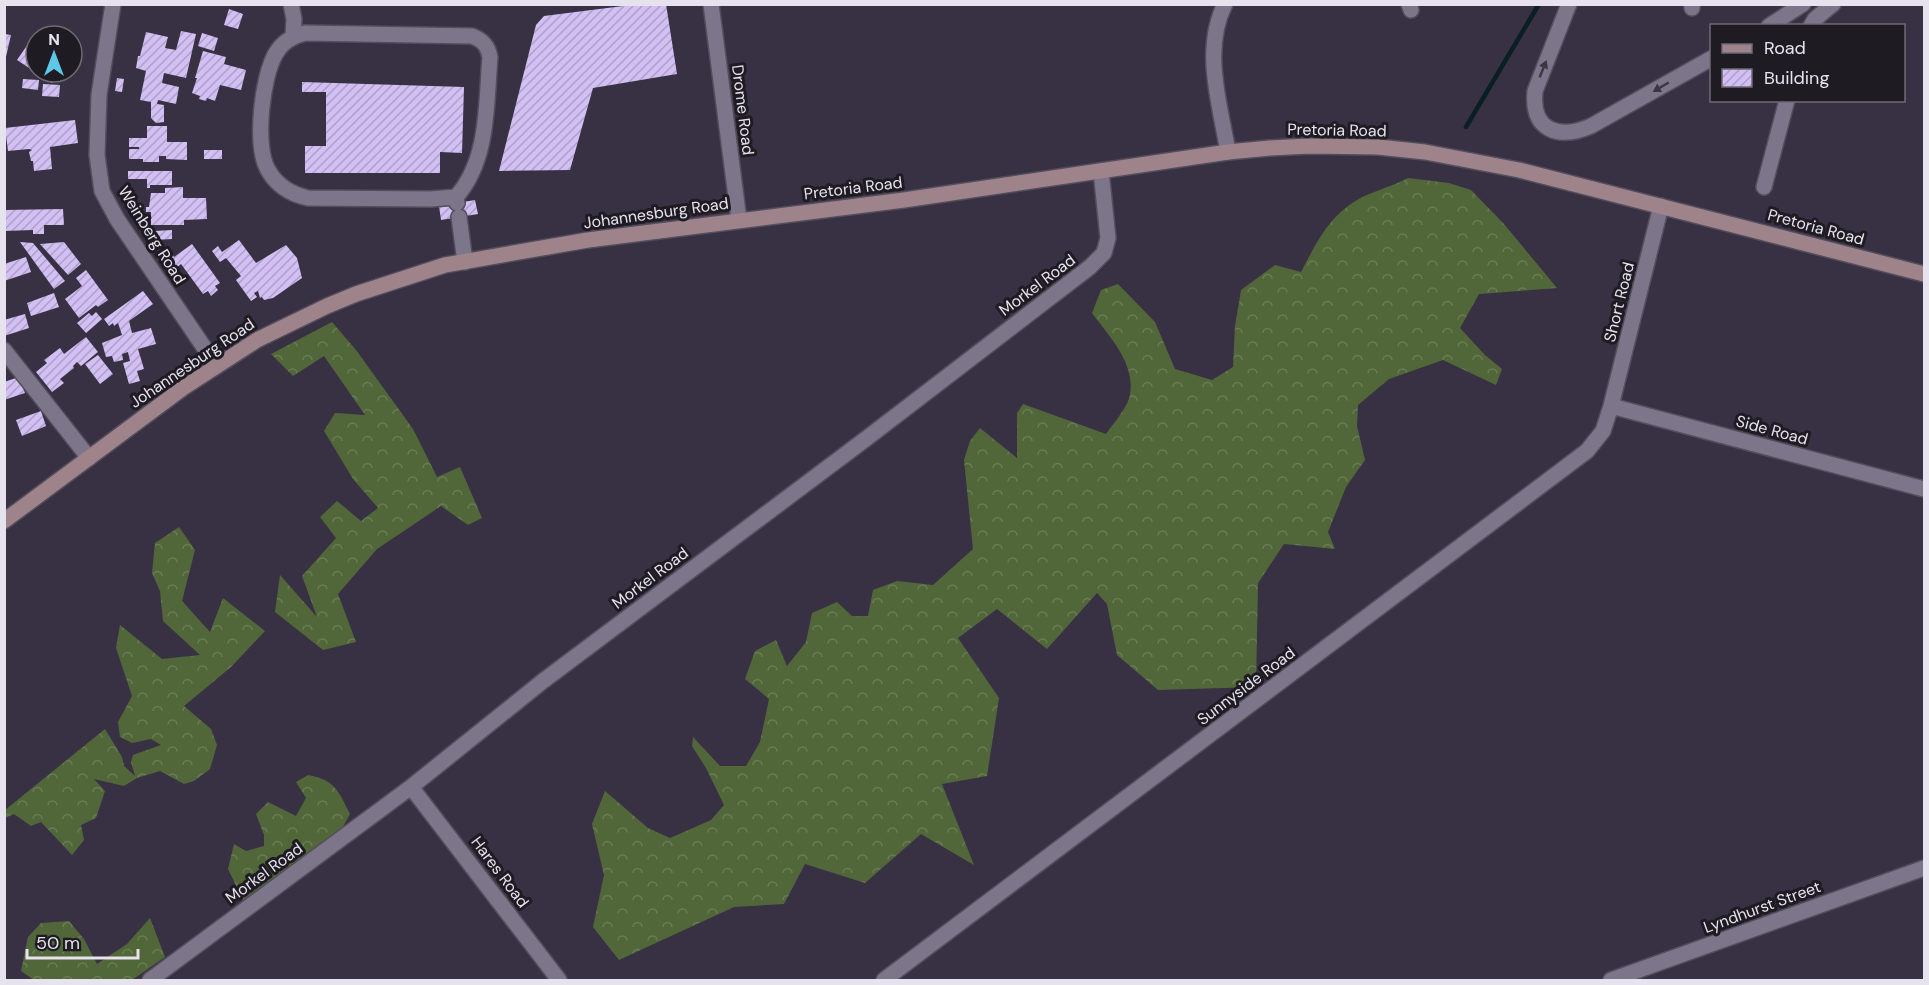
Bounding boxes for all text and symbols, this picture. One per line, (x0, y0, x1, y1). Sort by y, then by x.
north arrow (24, 24, 84, 84)
legend (1710, 24, 1905, 102)
text: N (48, 29, 60, 50)
text: Road (1764, 36, 1806, 60)
one-way arrow (1539, 60, 1548, 78)
street label: Drome Road (727, 64, 759, 156)
text: Building (1764, 66, 1829, 90)
one-way arrow (1652, 82, 1669, 92)
street label: Pretoria Road (1287, 119, 1387, 141)
street label: Pretoria Road (802, 172, 904, 204)
street label: Weinberg Road (113, 182, 191, 288)
street label: Johannesburg Road (582, 192, 730, 234)
street label: Pretoria Road (1765, 204, 1867, 250)
street label: Morkel Road (995, 249, 1079, 321)
street label: Short Road (1599, 260, 1639, 344)
street label: Johannesburg Road (126, 313, 258, 413)
street label: Side Road (1734, 410, 1810, 450)
street label: Morkel Road (608, 542, 692, 614)
street label: Sunnyside Road (1193, 642, 1299, 730)
street label: Hares Road (466, 832, 534, 912)
street label: Morkel Road (221, 838, 307, 908)
street label: Lyndhurst Street (1700, 876, 1824, 938)
scale bar (27, 922, 138, 960)
text: 50 m (36, 931, 80, 955)

